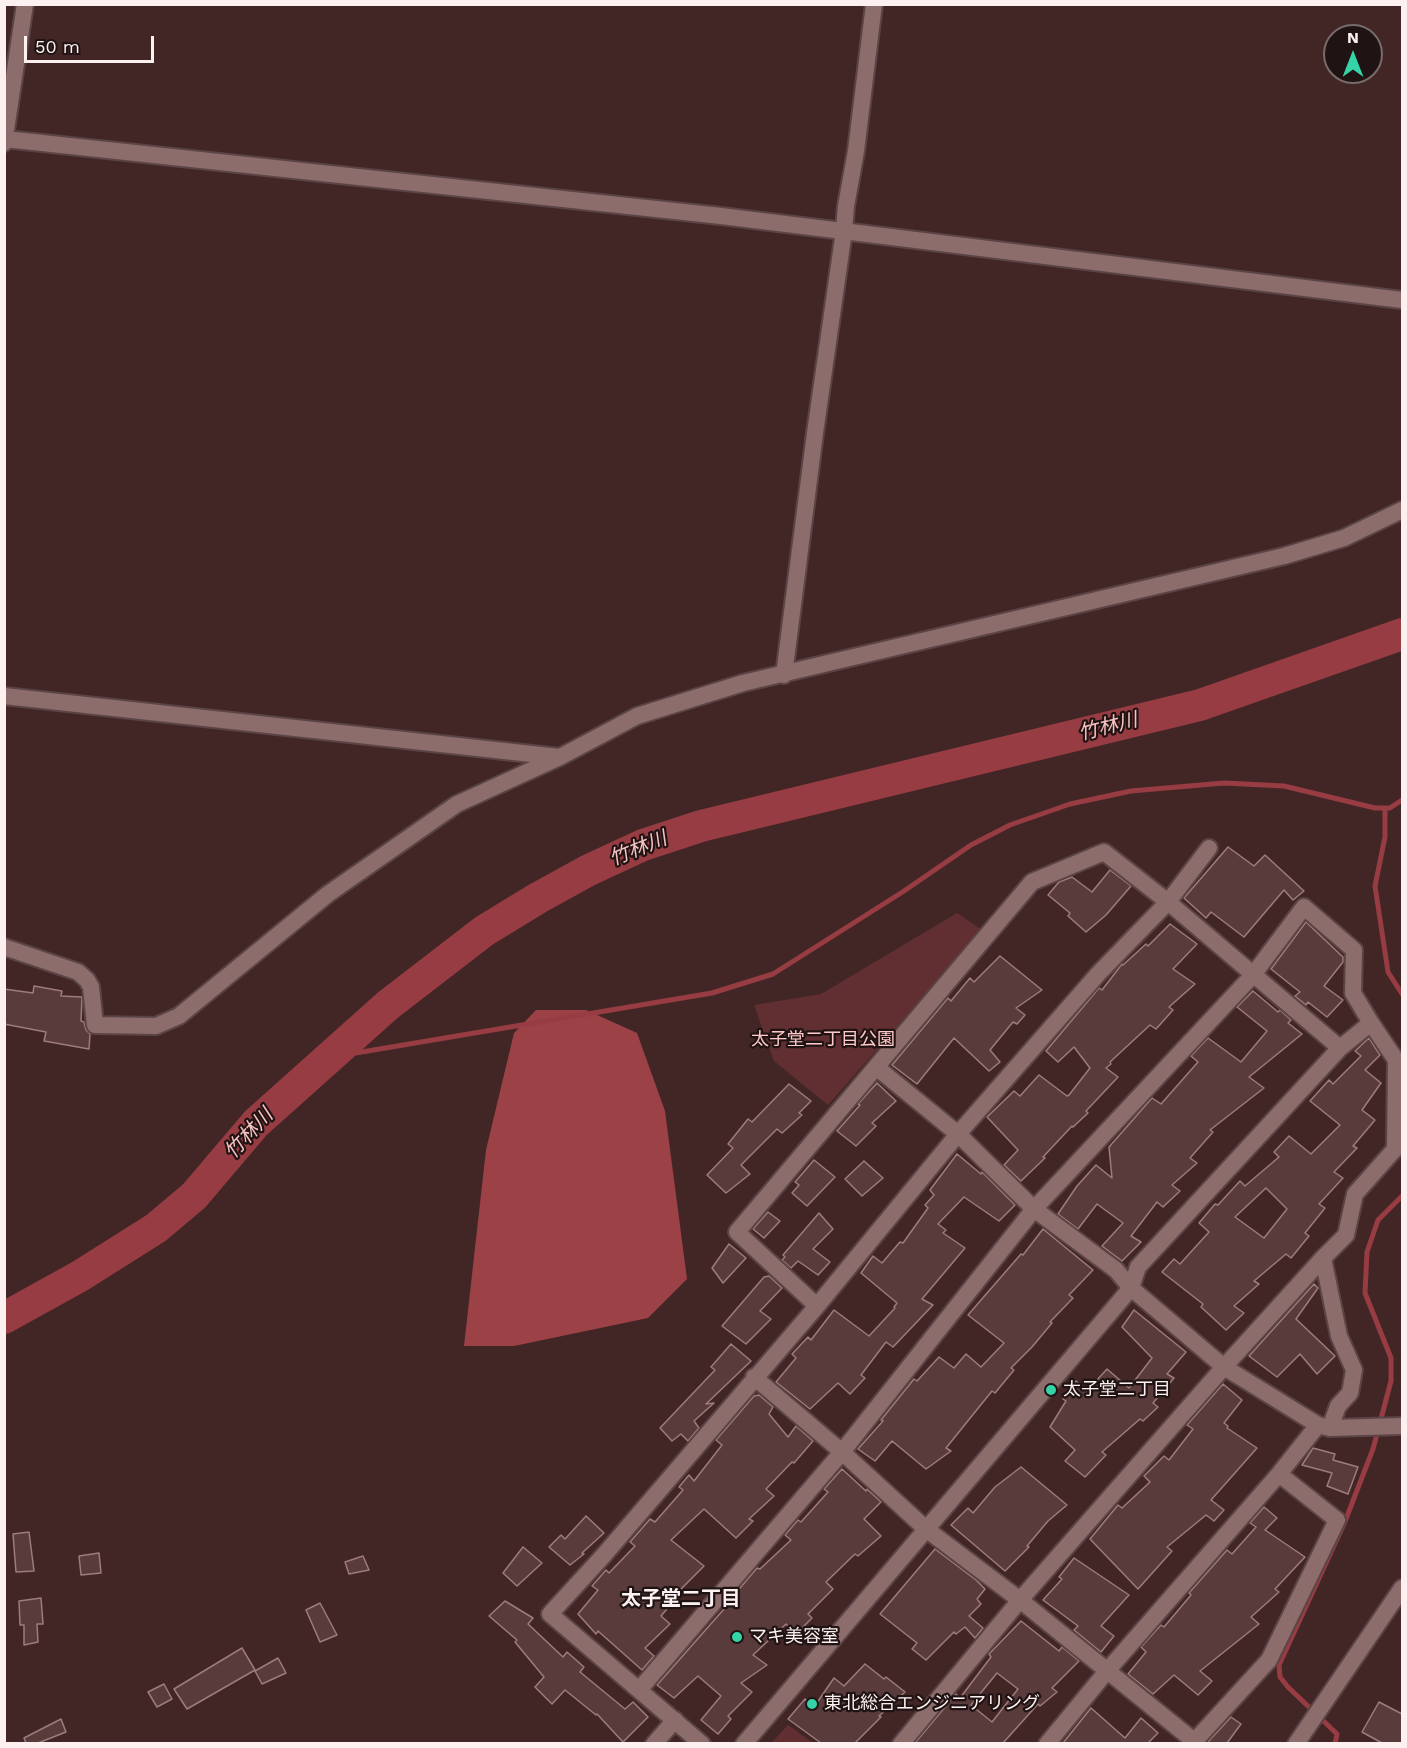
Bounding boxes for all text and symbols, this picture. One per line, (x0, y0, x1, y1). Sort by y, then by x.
scale bar (27, 24, 158, 62)
north arrow (1323, 24, 1383, 84)
text: N (1347, 28, 1359, 47)
text: 50 m (35, 36, 80, 57)
water label: 竹林川 (1076, 708, 1140, 746)
water label: 竹林川 (606, 827, 670, 871)
park label: 太子堂二丁目公園 (751, 1029, 895, 1051)
water label: 竹林川 (220, 1104, 278, 1164)
place label: 太子堂二丁目 (1063, 1379, 1171, 1401)
marker: 太子堂二丁目 (1044, 1383, 1058, 1397)
district label: 太子堂二丁目 (621, 1587, 741, 1611)
place label: マキ美容室 (749, 1626, 839, 1648)
marker: マキ美容室 (730, 1630, 744, 1644)
place label: 東北総合エンジニアリング (824, 1693, 1040, 1715)
marker: 東北総合エンジニアリング (805, 1697, 819, 1711)

